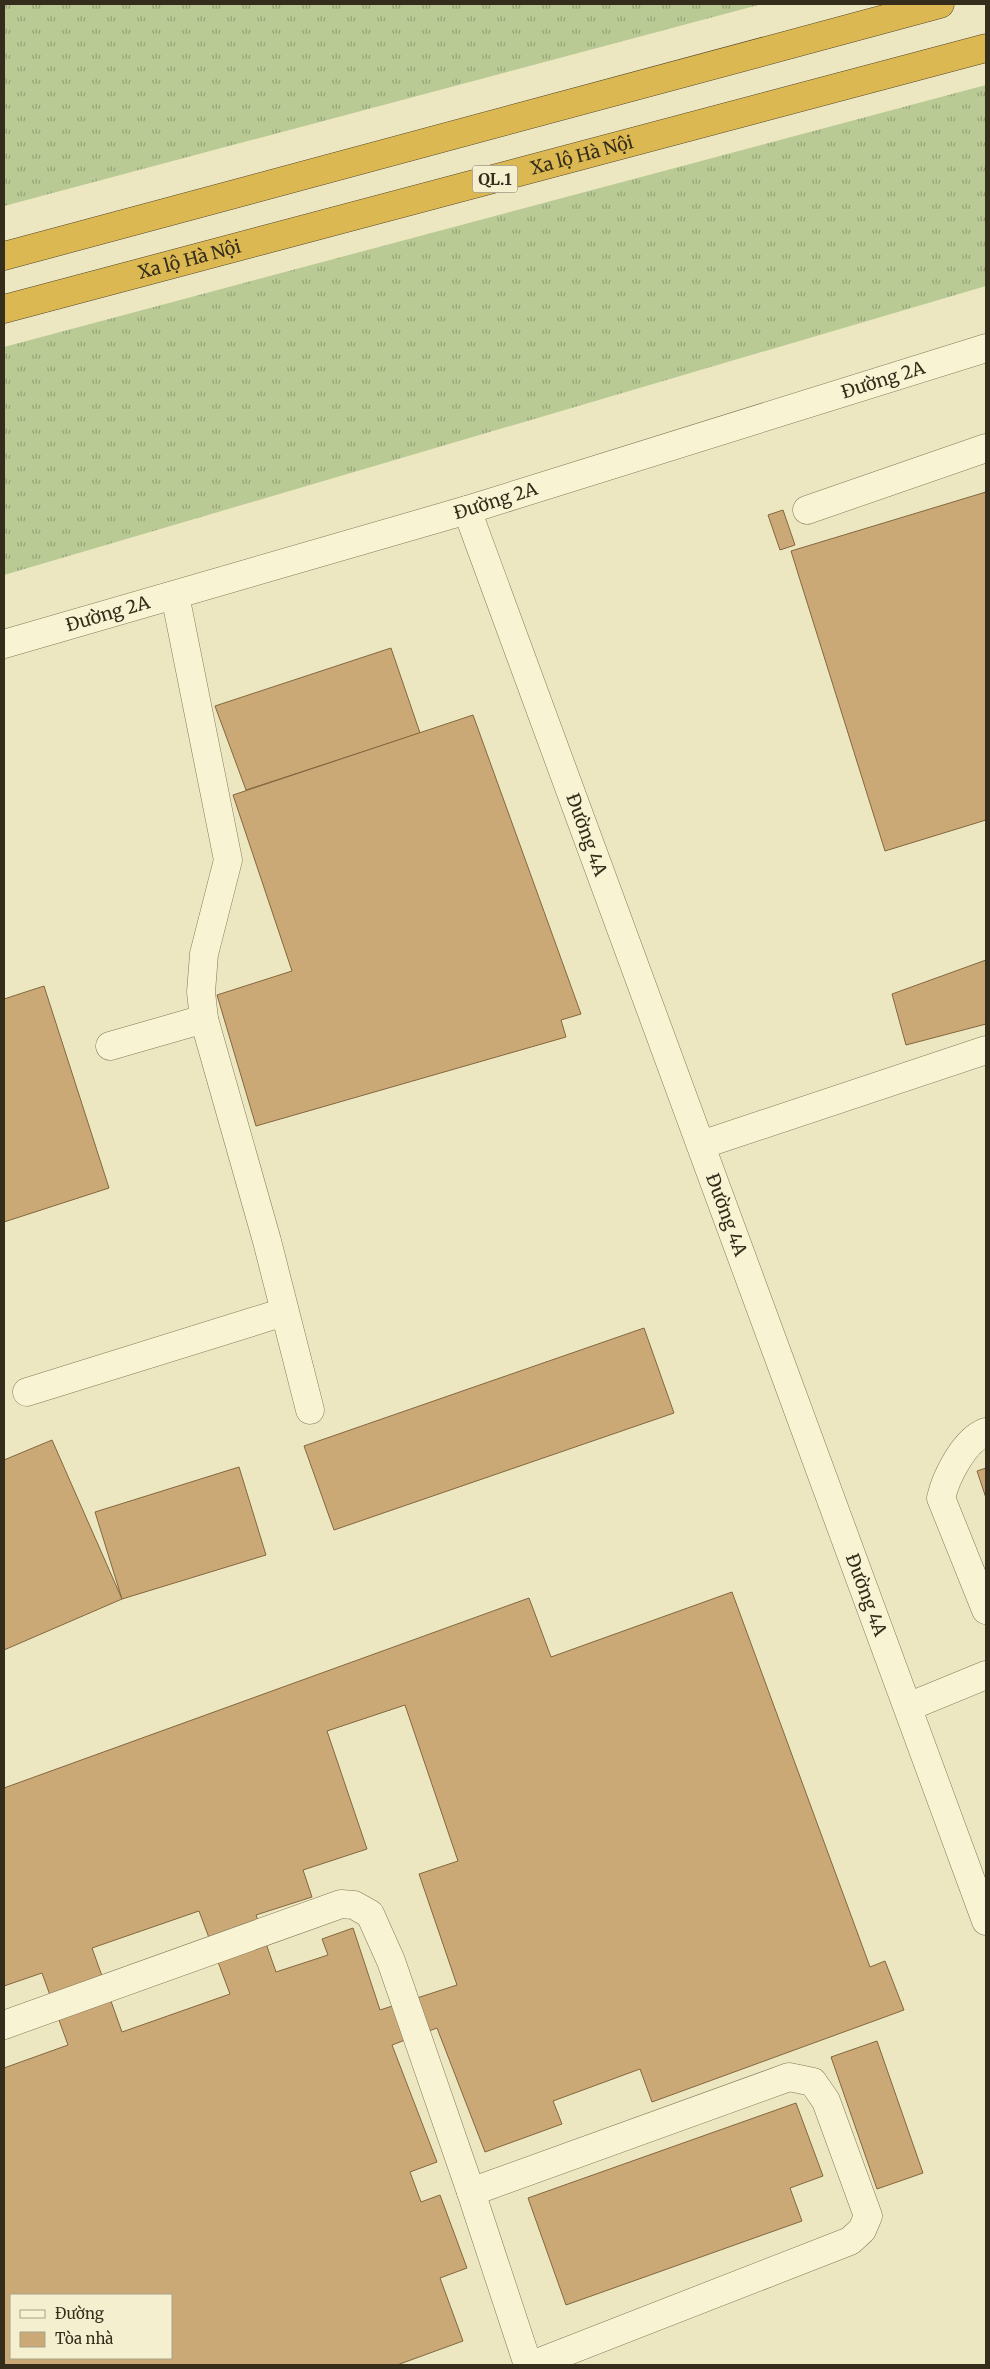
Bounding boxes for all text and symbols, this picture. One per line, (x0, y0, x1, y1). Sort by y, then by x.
street label: Xa lộ Hà Nội (528, 130, 636, 180)
road number: QL.1 (472, 165, 518, 192)
street label: Xa lộ Hà Nội (136, 234, 243, 284)
street label: Đường 2A (838, 356, 928, 403)
street label: Đường 2A (451, 477, 540, 524)
street label: Đường 2A (63, 590, 153, 637)
street label: Đường 4A (561, 790, 613, 879)
street label: Đường 4A (701, 1170, 753, 1259)
street label: Đường 4A (841, 1550, 892, 1640)
legend (10, 2294, 172, 2359)
text: Đường (55, 2304, 104, 2323)
text: Tòa nhà (55, 2329, 113, 2348)

